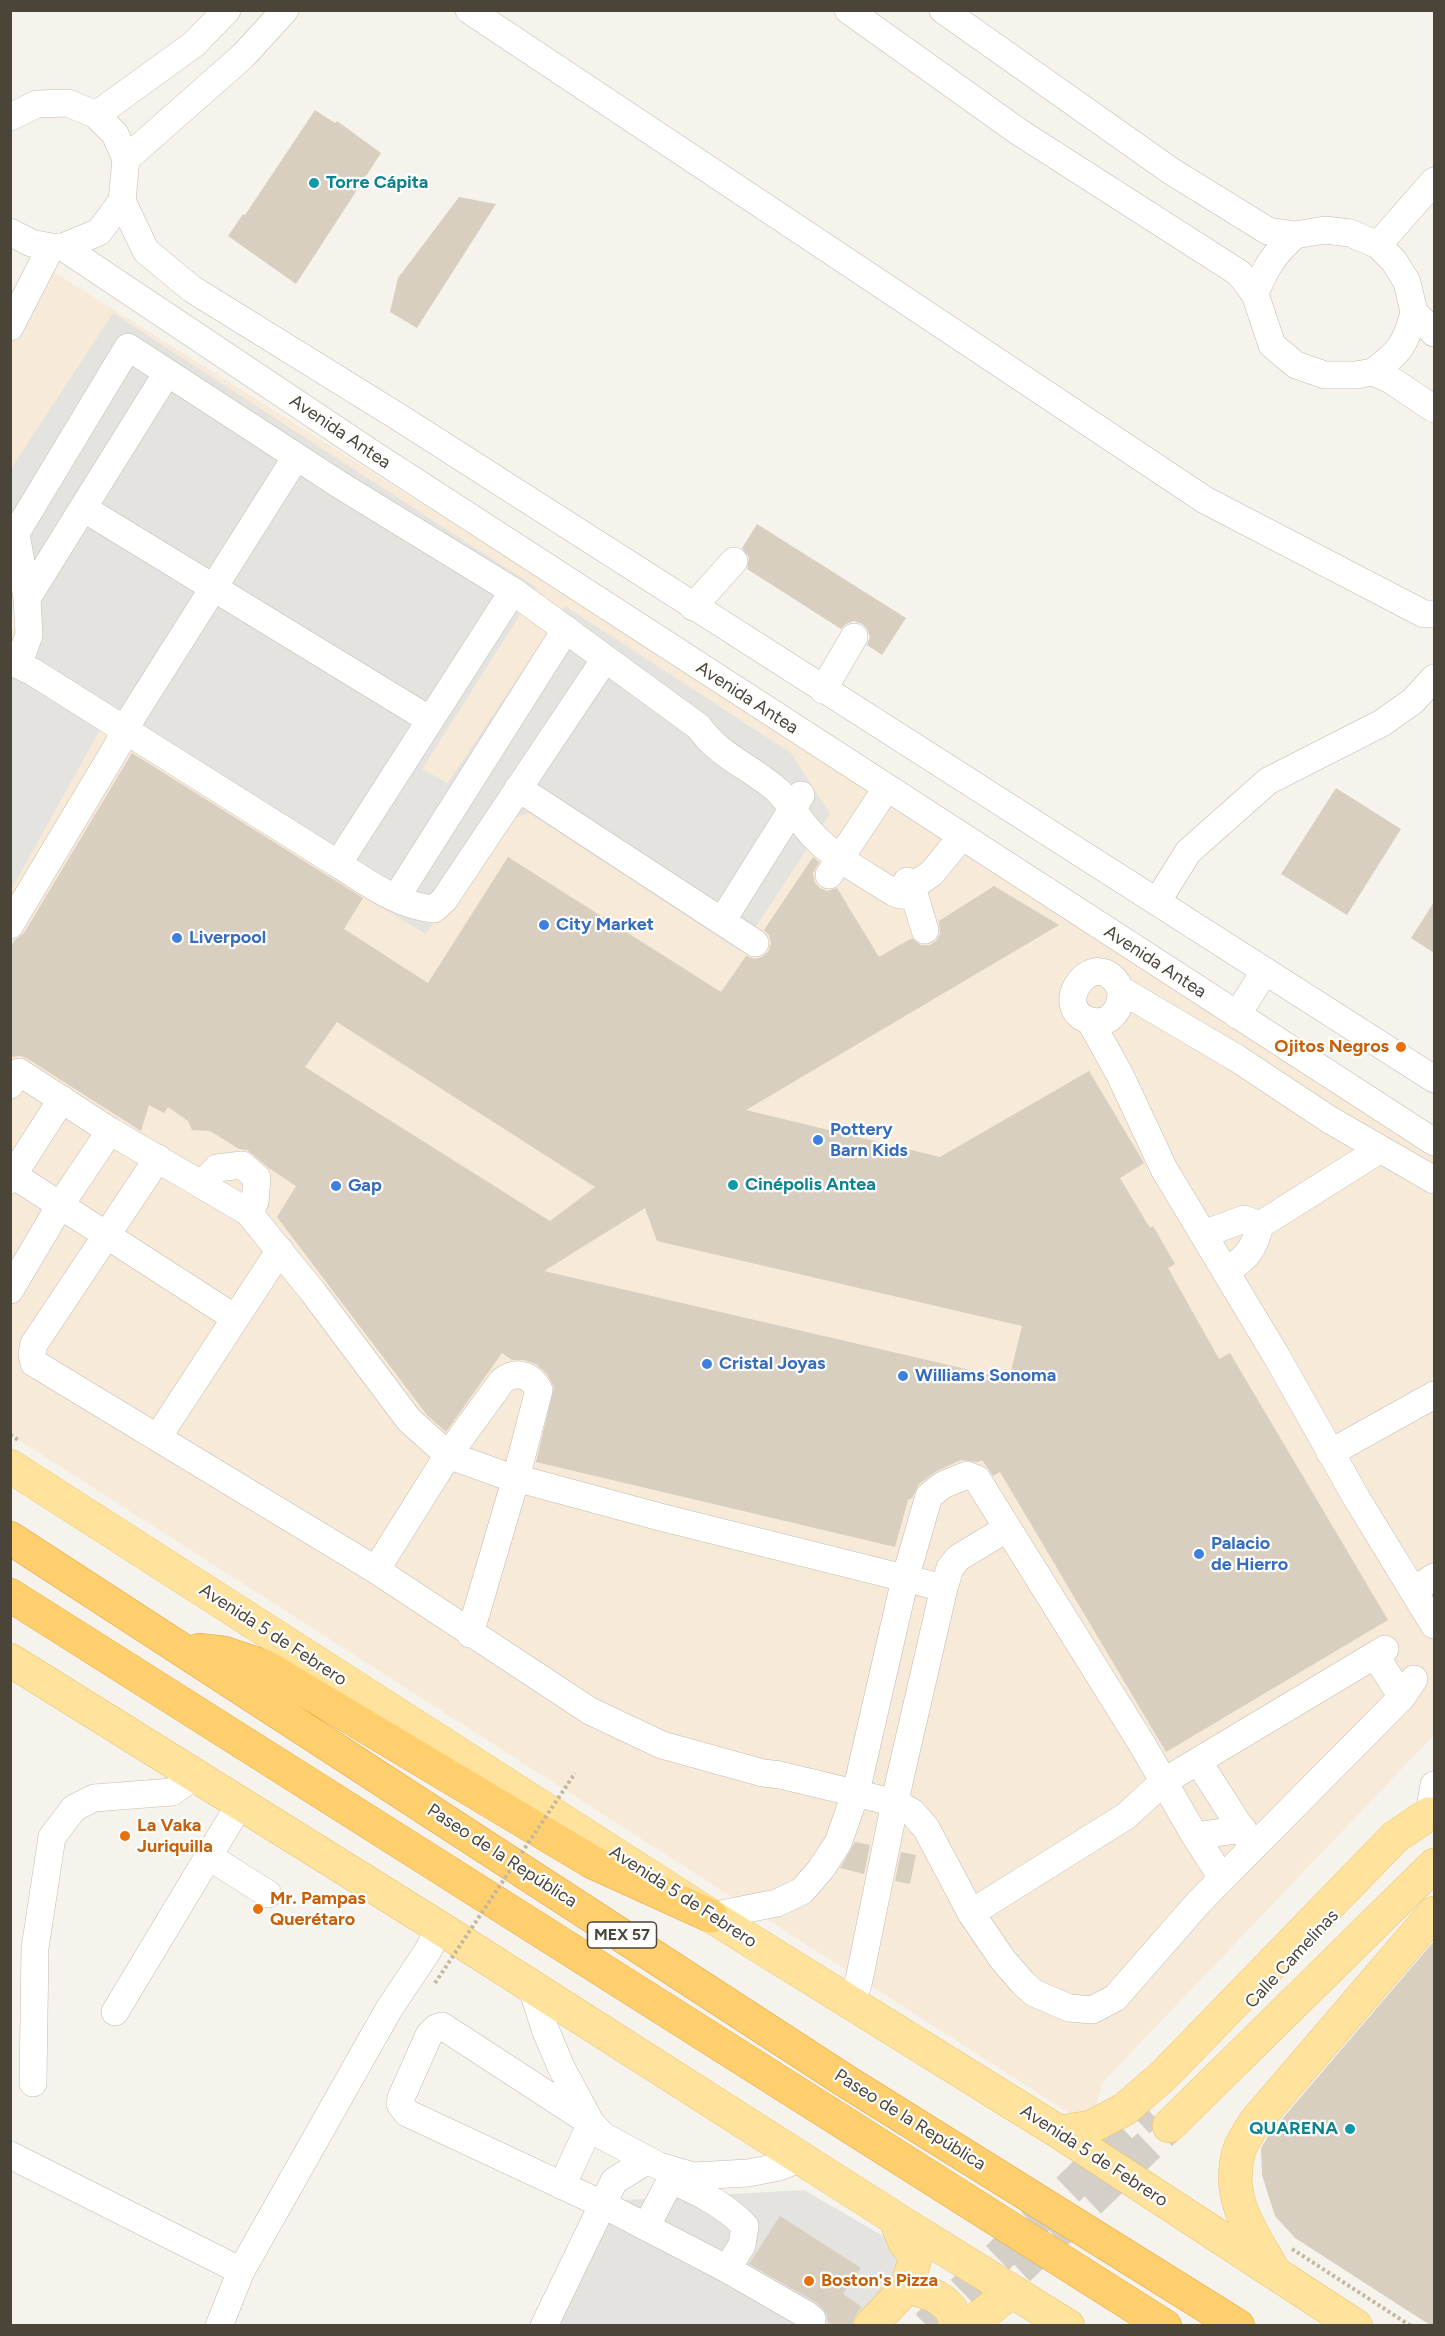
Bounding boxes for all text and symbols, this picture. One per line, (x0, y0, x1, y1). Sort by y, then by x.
place label: Torre Cápita (326, 172, 428, 194)
marker: Torre Cápita (307, 176, 321, 190)
street label: Avenida Antea (285, 390, 395, 474)
street label: Avenida Antea (692, 657, 802, 739)
place label: City Market (556, 914, 654, 936)
marker: City Market (537, 918, 551, 932)
street label: Avenida Antea (1100, 921, 1210, 1003)
place label: Liverpool (189, 927, 266, 949)
marker: Liverpool (170, 931, 184, 945)
place label: Ojitos Negros (1274, 1036, 1389, 1058)
marker: Ojitos Negros (1394, 1040, 1408, 1054)
place label: Pottery Barn Kids (830, 1119, 908, 1162)
marker: Pottery Barn Kids (811, 1133, 825, 1147)
place label: Cinépolis Antea (745, 1174, 876, 1196)
place label: Gap (348, 1175, 382, 1197)
marker: Cinépolis Antea (726, 1178, 740, 1192)
marker: Gap (329, 1179, 343, 1193)
place label: Cristal Joyas (719, 1353, 825, 1375)
marker: Cristal Joyas (700, 1357, 714, 1371)
place label: Williams Sonoma (915, 1365, 1056, 1387)
marker: Williams Sonoma (896, 1369, 910, 1383)
place label: Palacio de Hierro (1211, 1533, 1288, 1576)
marker: Palacio de Hierro (1192, 1547, 1206, 1561)
street label: Avenida 5 de Febrero (195, 1579, 351, 1691)
street label: Paseo de la República (423, 1799, 581, 1913)
place label: La Vaka Juriquilla (137, 1815, 213, 1858)
marker: La Vaka Juriquilla (118, 1829, 132, 1843)
street label: Avenida 5 de Febrero (605, 1841, 761, 1953)
place label: Mr. Pampas Querétaro (270, 1888, 366, 1930)
marker: Mr. Pampas Querétaro (251, 1902, 265, 1916)
street label: Calle Camelinas (1241, 1905, 1343, 2013)
road number: MEX 57 (588, 1922, 656, 1948)
street label: Paseo de la República (830, 2065, 990, 2175)
street label: Avenida 5 de Febrero (1016, 2100, 1172, 2212)
place label: QUARENA (1249, 2118, 1338, 2140)
marker: QUARENA (1343, 2122, 1357, 2136)
place label: Boston's Pizza (821, 2270, 938, 2292)
marker: Boston's Pizza (802, 2274, 816, 2288)

